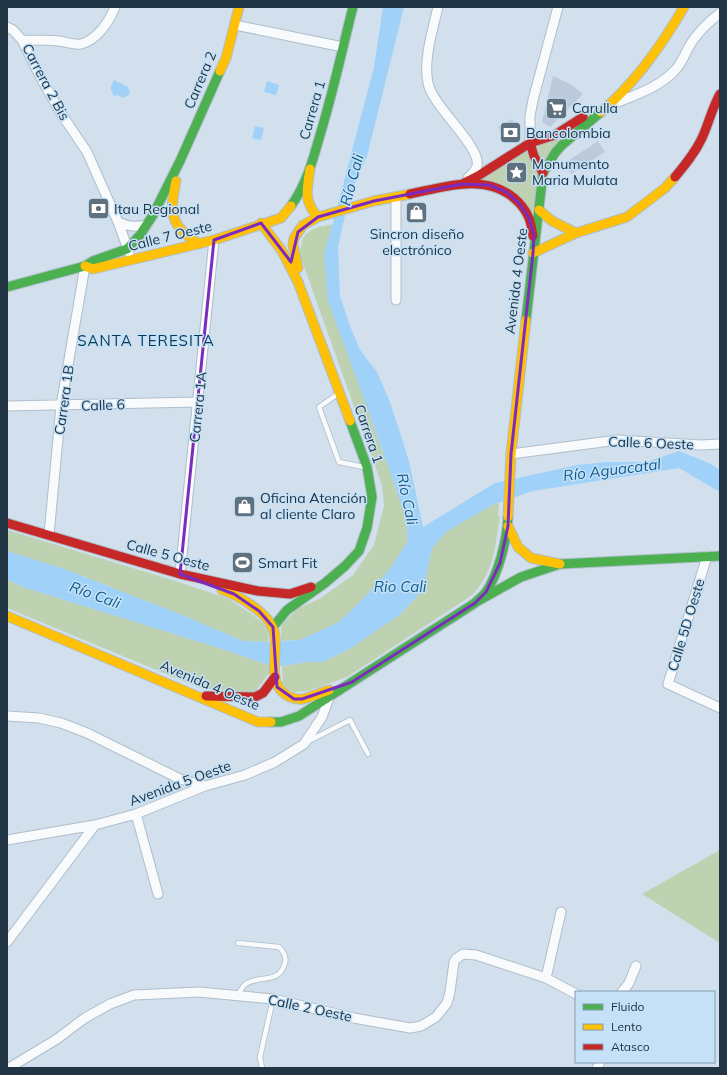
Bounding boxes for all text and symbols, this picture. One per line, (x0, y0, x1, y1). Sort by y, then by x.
street label: Carrera 2 Bis (18, 41, 74, 124)
street label: Carrera 2 (180, 48, 220, 112)
street label: Carrera 1 (295, 78, 329, 142)
supermarket icon: Carulla (544, 95, 570, 121)
place label: Carulla (572, 99, 618, 117)
bank icon: Bancolombia (497, 120, 523, 146)
place label: Bancolombia (526, 124, 611, 142)
water label: Río Cali (336, 152, 368, 208)
place label: Monumento Maria Mulata (532, 155, 618, 189)
place icon: Monumento Maria Mulata (504, 159, 530, 185)
bank icon: Itau Regional (86, 196, 112, 222)
shop icon: Sincron diseño electrónico (404, 199, 430, 225)
place label: Itau Regional (114, 200, 200, 218)
street label: Calle 7 Oeste (126, 217, 214, 255)
place label: Sincron diseño electrónico (370, 225, 464, 259)
street label: Avenida 4 Oeste (501, 227, 531, 335)
district label: SANTA TERESITA (77, 331, 215, 350)
street label: Carrera 1B (50, 364, 78, 436)
street label: Carrera 1A (185, 370, 211, 443)
street label: Calle 6 (81, 395, 125, 415)
street label: Carrera 1 (351, 402, 387, 466)
street label: Calle 6 Oeste (608, 433, 694, 453)
water label: Río Aguacatal (562, 454, 662, 485)
water label: Río Cali (393, 471, 422, 527)
place label: Oficina Atención al cliente Claro (260, 489, 367, 523)
shop icon: Oficina Atención al cliente Claro (231, 493, 257, 519)
street label: Calle 5 Oeste (124, 535, 212, 575)
sports icon: Smart Fit (229, 550, 255, 576)
place label: Smart Fit (258, 554, 318, 572)
street label: Calle 5D Oeste (663, 576, 709, 674)
water label: Río Cali (67, 577, 124, 613)
water label: Rio Cali (374, 577, 427, 596)
street label: Avenida 4 Oeste (157, 656, 263, 714)
street label: Avenida 5 Oeste (127, 756, 233, 810)
street label: Calle 2 Oeste (266, 990, 354, 1026)
legend (575, 991, 715, 1063)
text: Fluido (611, 999, 645, 1014)
text: Lento (611, 1019, 642, 1034)
text: Atasco (611, 1039, 650, 1054)

